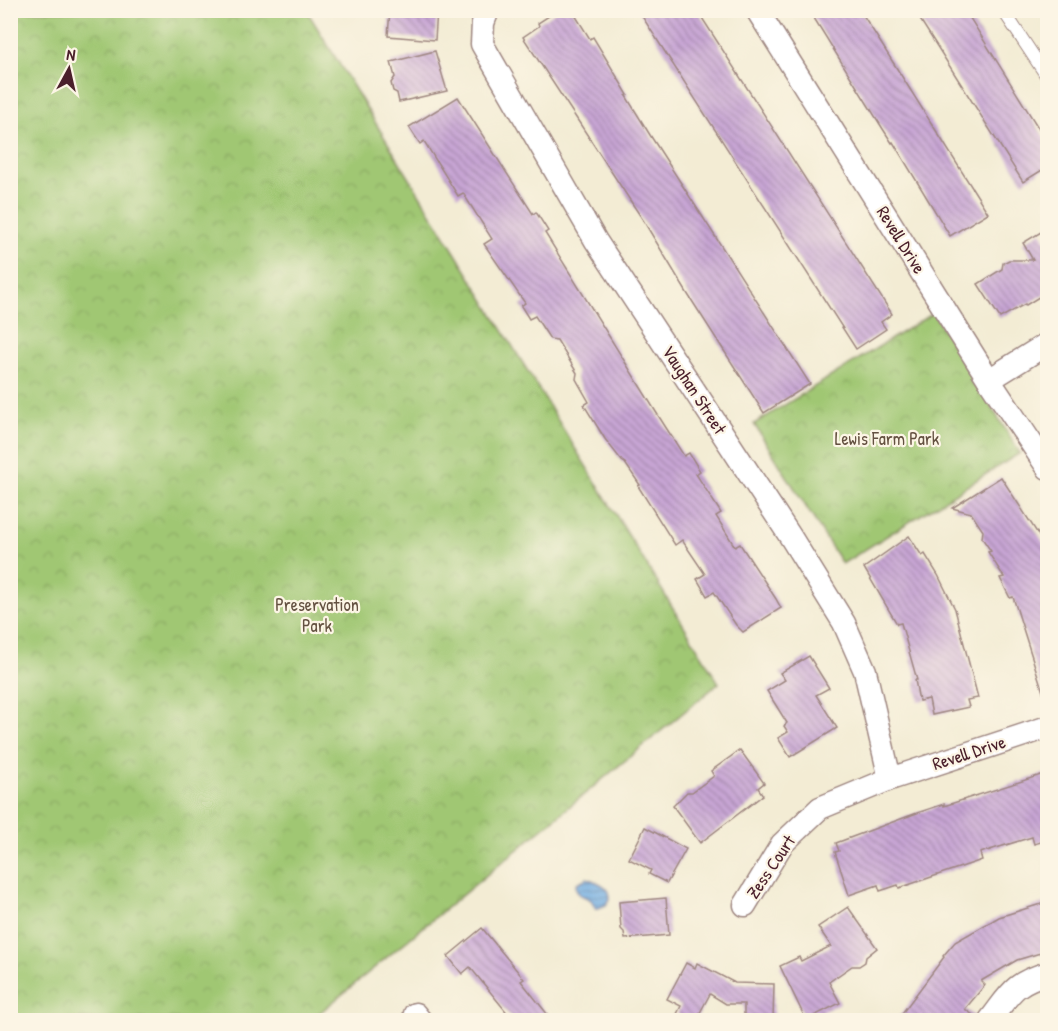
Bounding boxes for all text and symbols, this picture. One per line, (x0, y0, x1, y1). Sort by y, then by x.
north arrow (39, 39, 99, 99)
text: N (65, 43, 77, 66)
street label: Revell Drive (871, 201, 932, 278)
street label: Vaughan Street (656, 340, 733, 440)
park label: Lewis Farm Park (835, 426, 940, 451)
park label: Preservation Park (275, 592, 359, 638)
street label: Revell Drive (929, 729, 1009, 776)
street label: Zess Court (740, 829, 801, 903)

